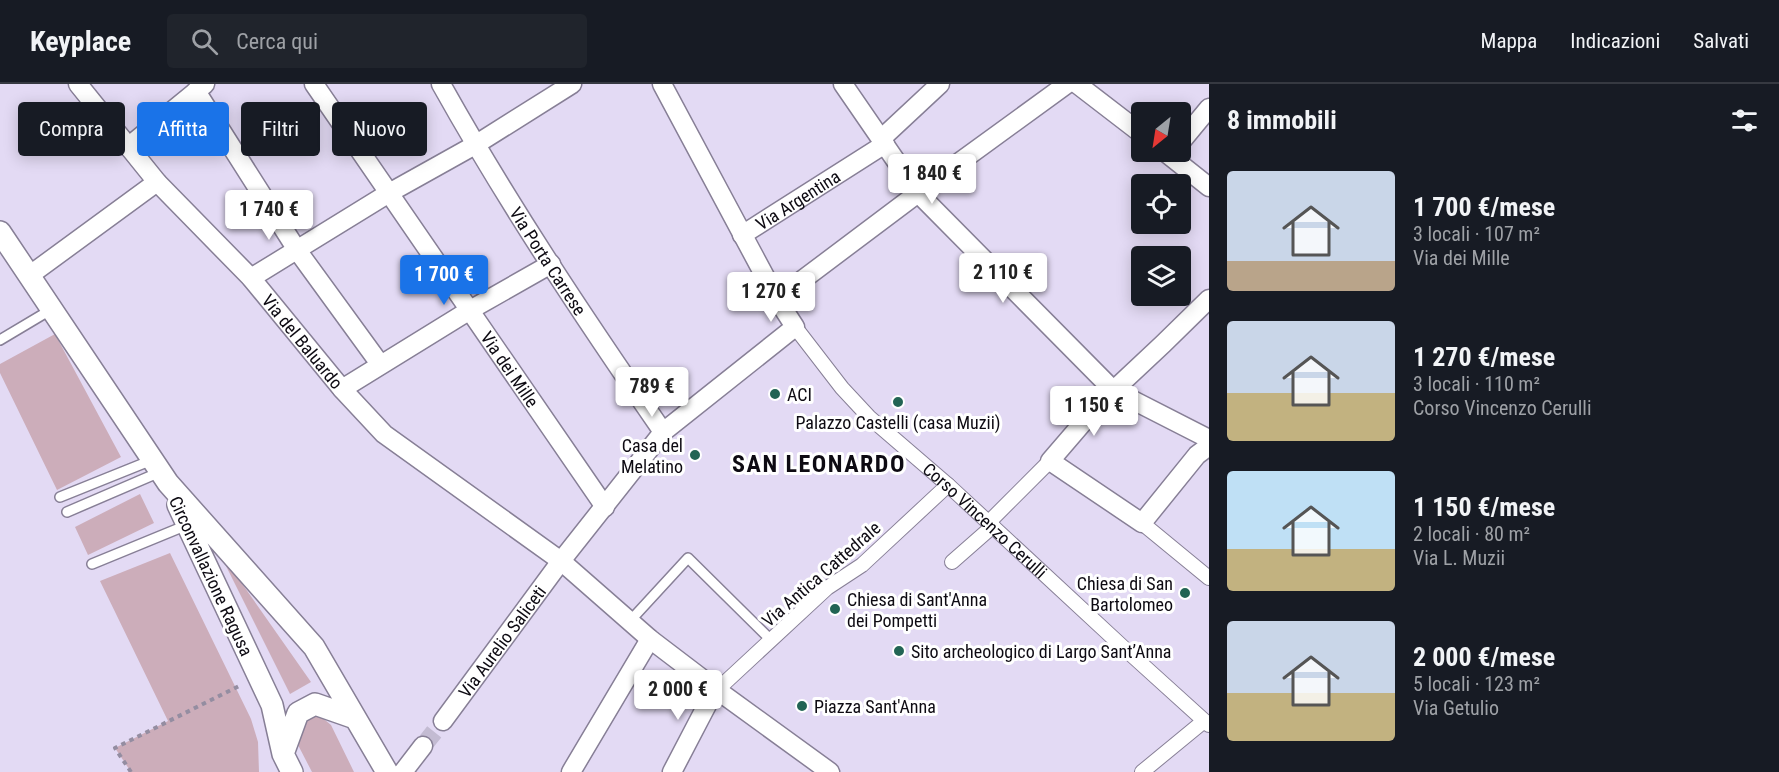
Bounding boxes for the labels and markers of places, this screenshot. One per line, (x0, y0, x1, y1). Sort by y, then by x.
pin: 1 840 € (877, 154, 987, 205)
pin: 1 740 € (214, 190, 324, 241)
pin: 2 110 € (948, 253, 1058, 304)
pin: 1 700 € (389, 255, 499, 306)
pin: 1 270 € (716, 272, 826, 323)
pin: 789 € (610, 367, 694, 418)
place label: ACI (787, 384, 812, 405)
pin: 1 150 € (1039, 386, 1149, 437)
marker: ACI (768, 387, 782, 401)
marker: Palazzo Castelli (casa Muzii) (891, 395, 905, 409)
place label: Palazzo Castelli (casa Muzii) (795, 412, 1001, 434)
place label: Casa del Melatino (621, 435, 683, 477)
marker: Casa del Melatino (688, 448, 702, 462)
place label: Chiesa di San Bartolomeo (1077, 573, 1173, 615)
marker: Chiesa di San Bartolomeo (1178, 586, 1192, 600)
place label: Chiesa di Sant'Anna dei Pompetti (847, 589, 987, 631)
marker: Chiesa di Sant'Anna dei Pompetti (828, 602, 842, 616)
place label: Sito archeologico di Largo Sant’Anna (911, 641, 1171, 662)
marker: Sito archeologico di Largo Sant’Anna (892, 644, 906, 658)
pin: 2 000 € (623, 670, 733, 721)
place label: Piazza Sant'Anna (814, 696, 936, 717)
marker: Piazza Sant'Anna (795, 699, 809, 713)

